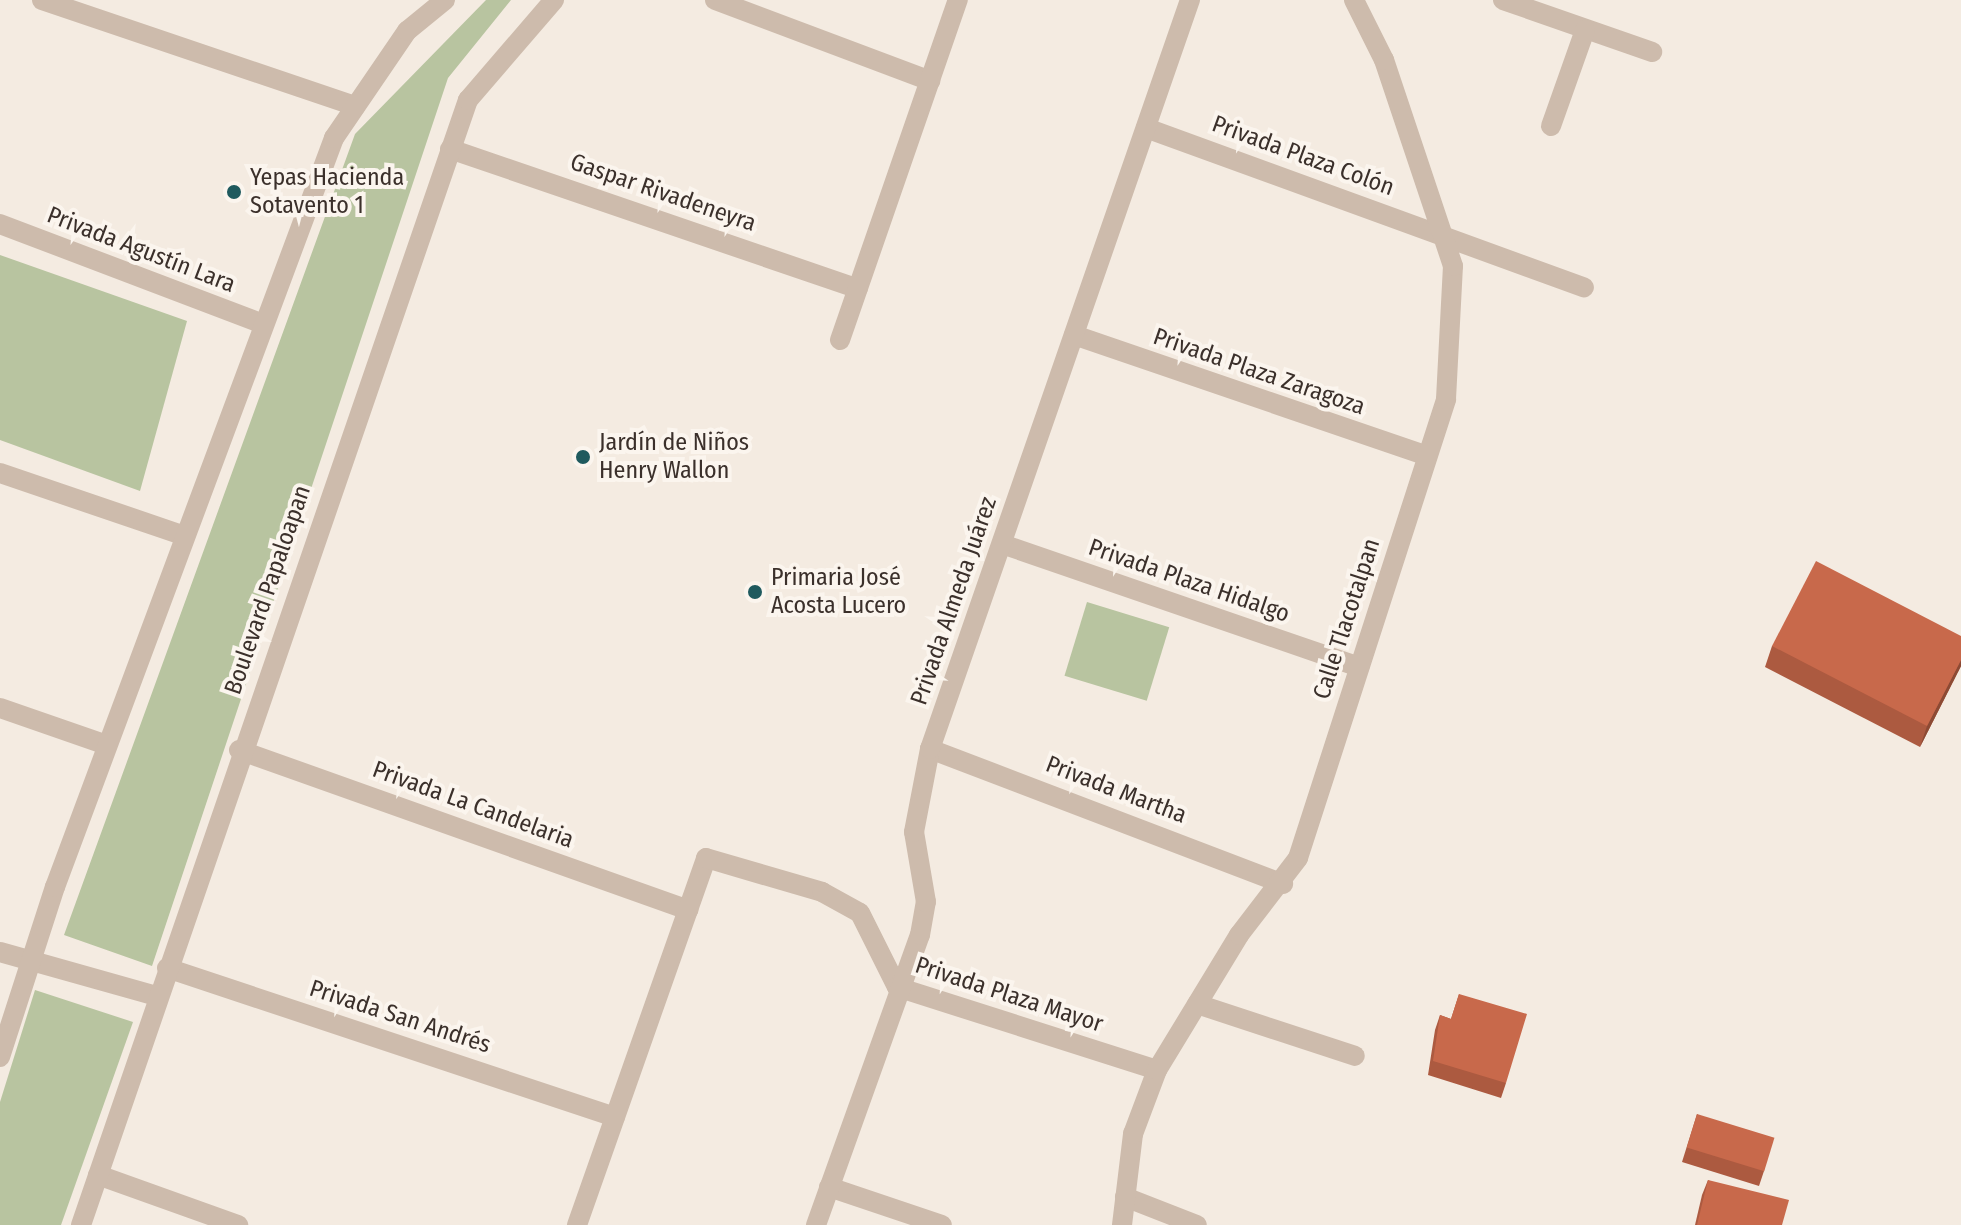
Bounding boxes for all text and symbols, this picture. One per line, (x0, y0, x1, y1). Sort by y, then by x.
street label: Privada Plaza Colón (1208, 110, 1398, 202)
street label: Gaspar Rivadeneyra (566, 148, 760, 238)
place label: Yepas Hacienda Sotavento 1 (250, 164, 404, 220)
marker: Yepas Hacienda Sotavento 1 (225, 183, 243, 201)
street label: Privada Agustín Lara (43, 201, 239, 299)
street label: Privada Plaza Zaragoza (1149, 322, 1369, 422)
place label: Jardín de Niños Henry Wallon (599, 429, 749, 485)
marker: Jardín de Niños Henry Wallon (574, 448, 592, 466)
street label: Boulevard Papaloapan (219, 482, 317, 698)
street label: Privada Almeda Juárez (905, 493, 1003, 709)
street label: Privada Plaza Hidalgo (1085, 533, 1293, 629)
street label: Calle Tlacotalpan (1307, 535, 1387, 703)
place label: Primaria José Acosta Lucero (771, 564, 906, 620)
marker: Primaria José Acosta Lucero (746, 583, 764, 601)
street label: Privada Martha (1042, 750, 1190, 830)
street label: Privada La Candelaria (368, 755, 578, 855)
street label: Privada Plaza Mayor (911, 951, 1107, 1039)
street label: Privada San Andrés (306, 974, 494, 1060)

